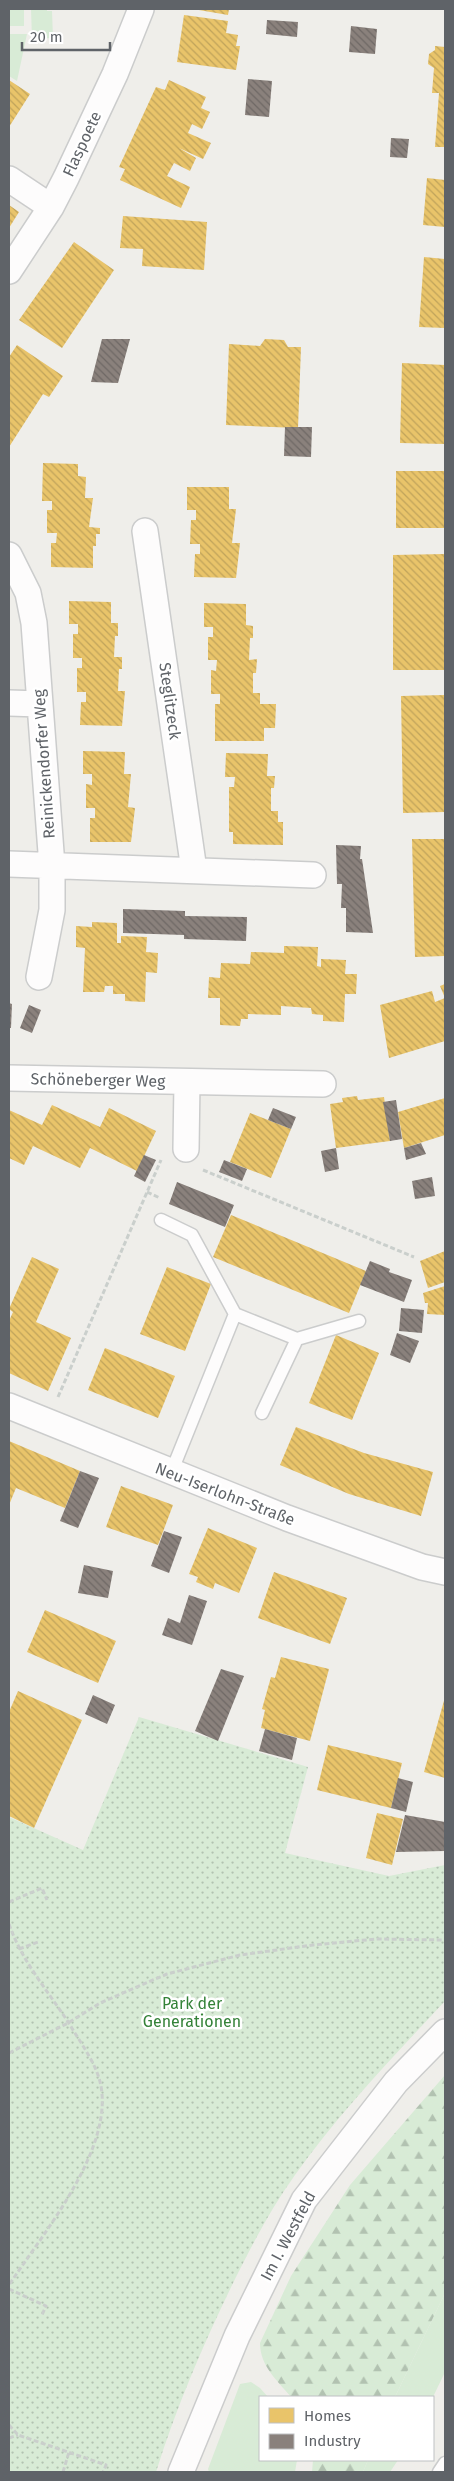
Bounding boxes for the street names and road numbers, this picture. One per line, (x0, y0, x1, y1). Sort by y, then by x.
street label: Flaspoete (59, 108, 105, 180)
street label: Steglitzeck (155, 661, 185, 742)
street label: Reinickendorfer Weg (29, 688, 59, 839)
street label: Schöneberger Weg (31, 1069, 166, 1091)
street label: Neu-Iserlohn-Straße (152, 1459, 298, 1529)
street label: Im I. Westfeld (256, 2188, 320, 2284)

